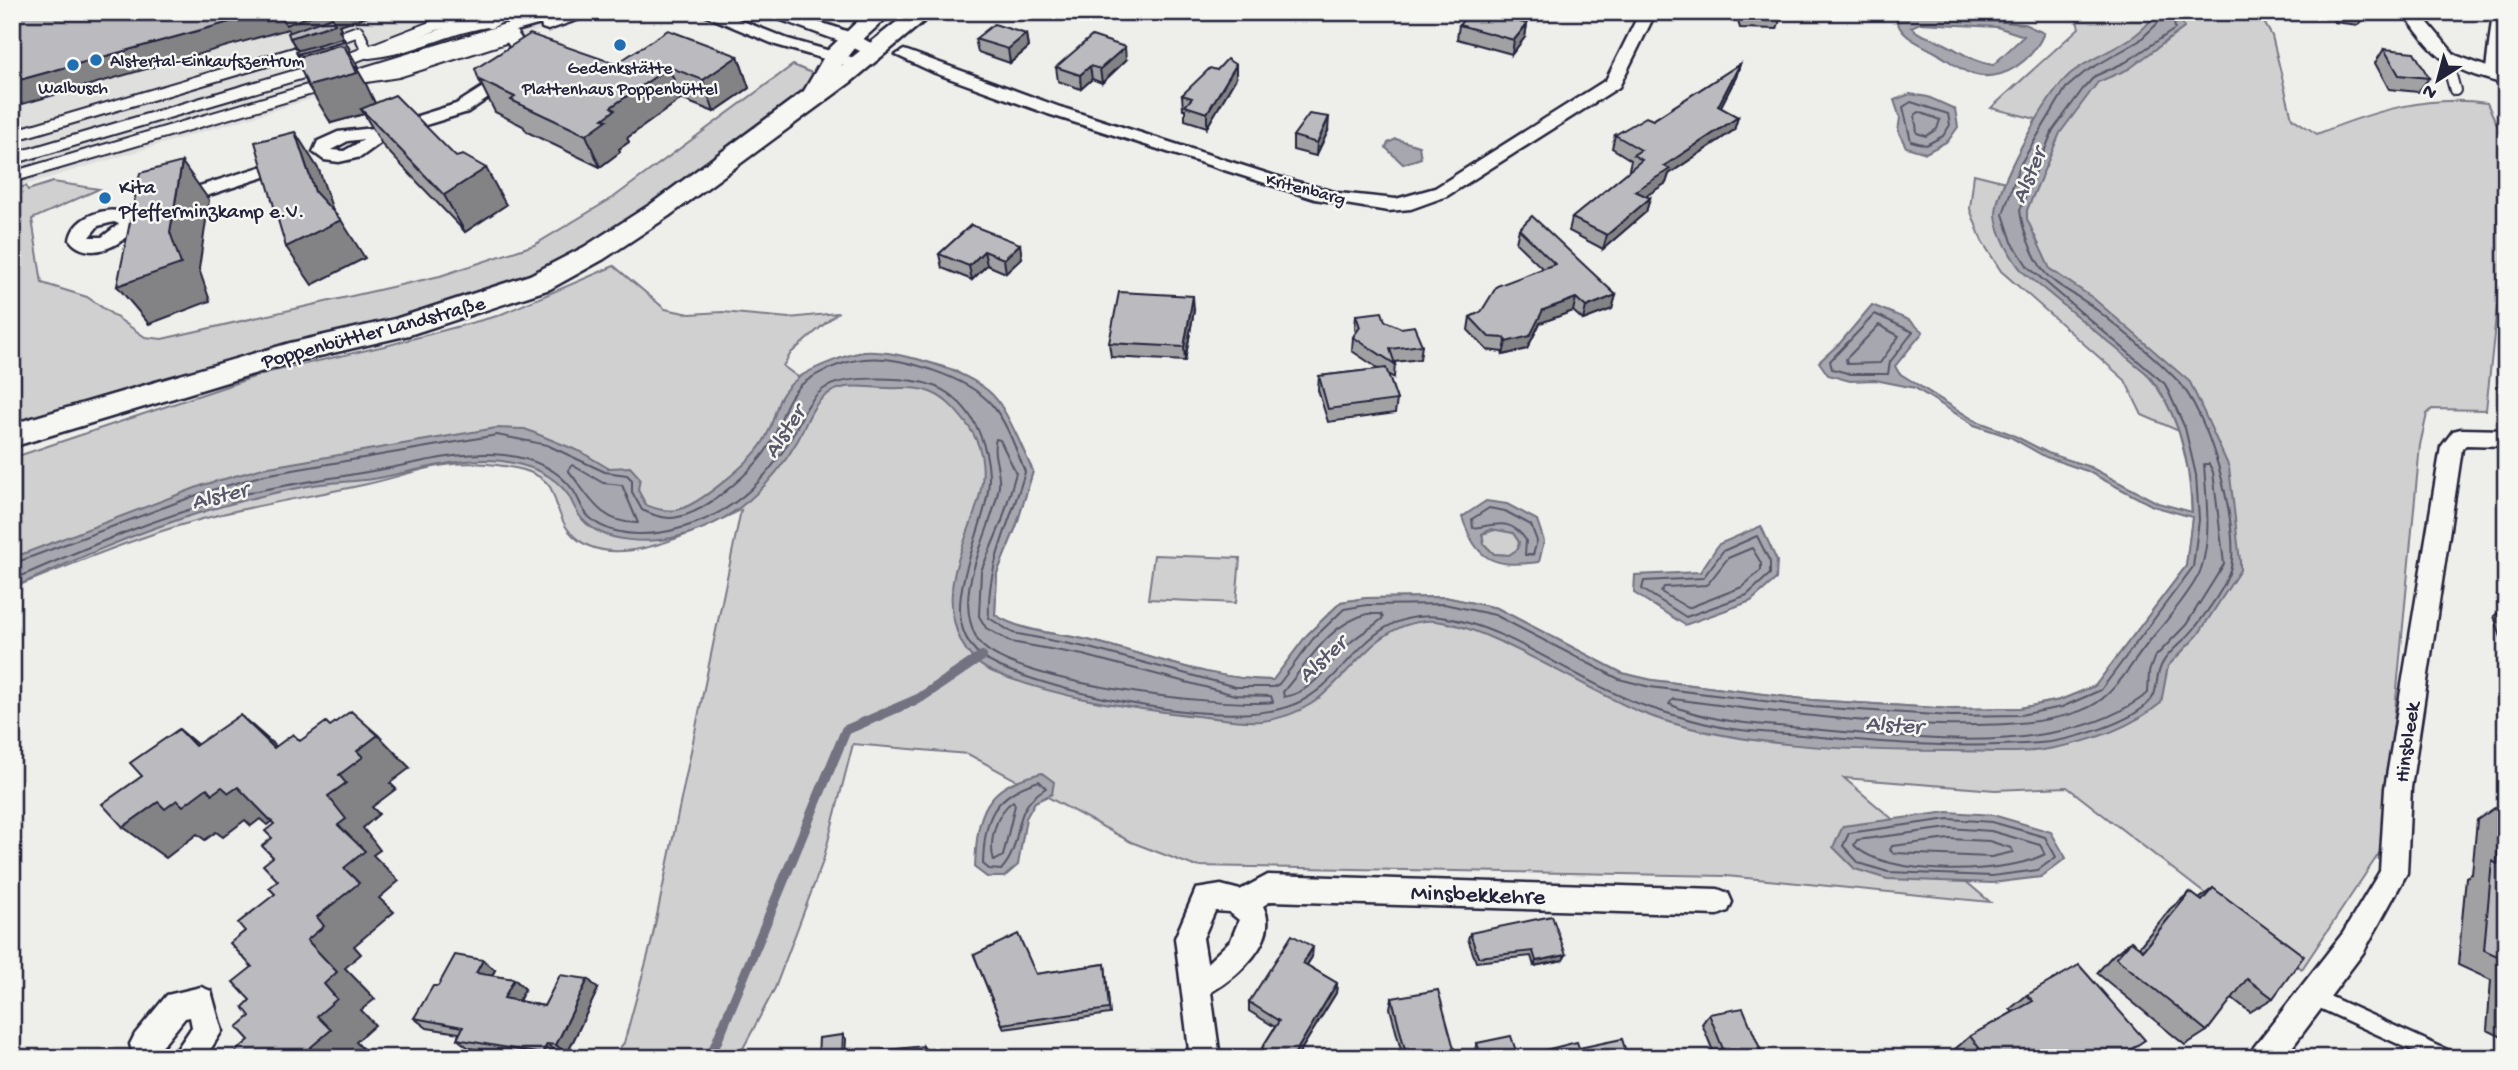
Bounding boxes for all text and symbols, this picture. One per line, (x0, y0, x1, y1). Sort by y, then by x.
marker: Gedenkstätte Plattenhaus Poppenbüttel (612, 37, 628, 53)
north arrow (2402, 46, 2472, 116)
marker: Alstertal-Einkaufszentrum (88, 52, 104, 68)
place label: Alstertal-Einkaufszentrum (110, 52, 304, 73)
marker: Walbusch (65, 57, 81, 73)
place label: Gedenkstätte Plattenhaus Poppenbüttel (521, 59, 718, 101)
text: N (2418, 78, 2442, 104)
place label: Walbusch (38, 79, 108, 100)
water label: Alster (2007, 141, 2056, 208)
street label: Kritenbarg (1263, 170, 1347, 211)
place label: Kita Pfefferminzkamp e.V. (118, 177, 305, 226)
marker: Kita Pfefferminzkamp e.V. (97, 190, 113, 206)
street label: Poppenbüttler Landstraße (258, 292, 490, 377)
water label: Alster (759, 398, 815, 464)
water label: Alster (189, 476, 255, 517)
water label: Alster (1294, 628, 1357, 690)
street label: Hinsbleek (2391, 698, 2428, 784)
water label: Alster (1865, 711, 1928, 742)
street label: Minsbekkehre (1410, 880, 1546, 913)

